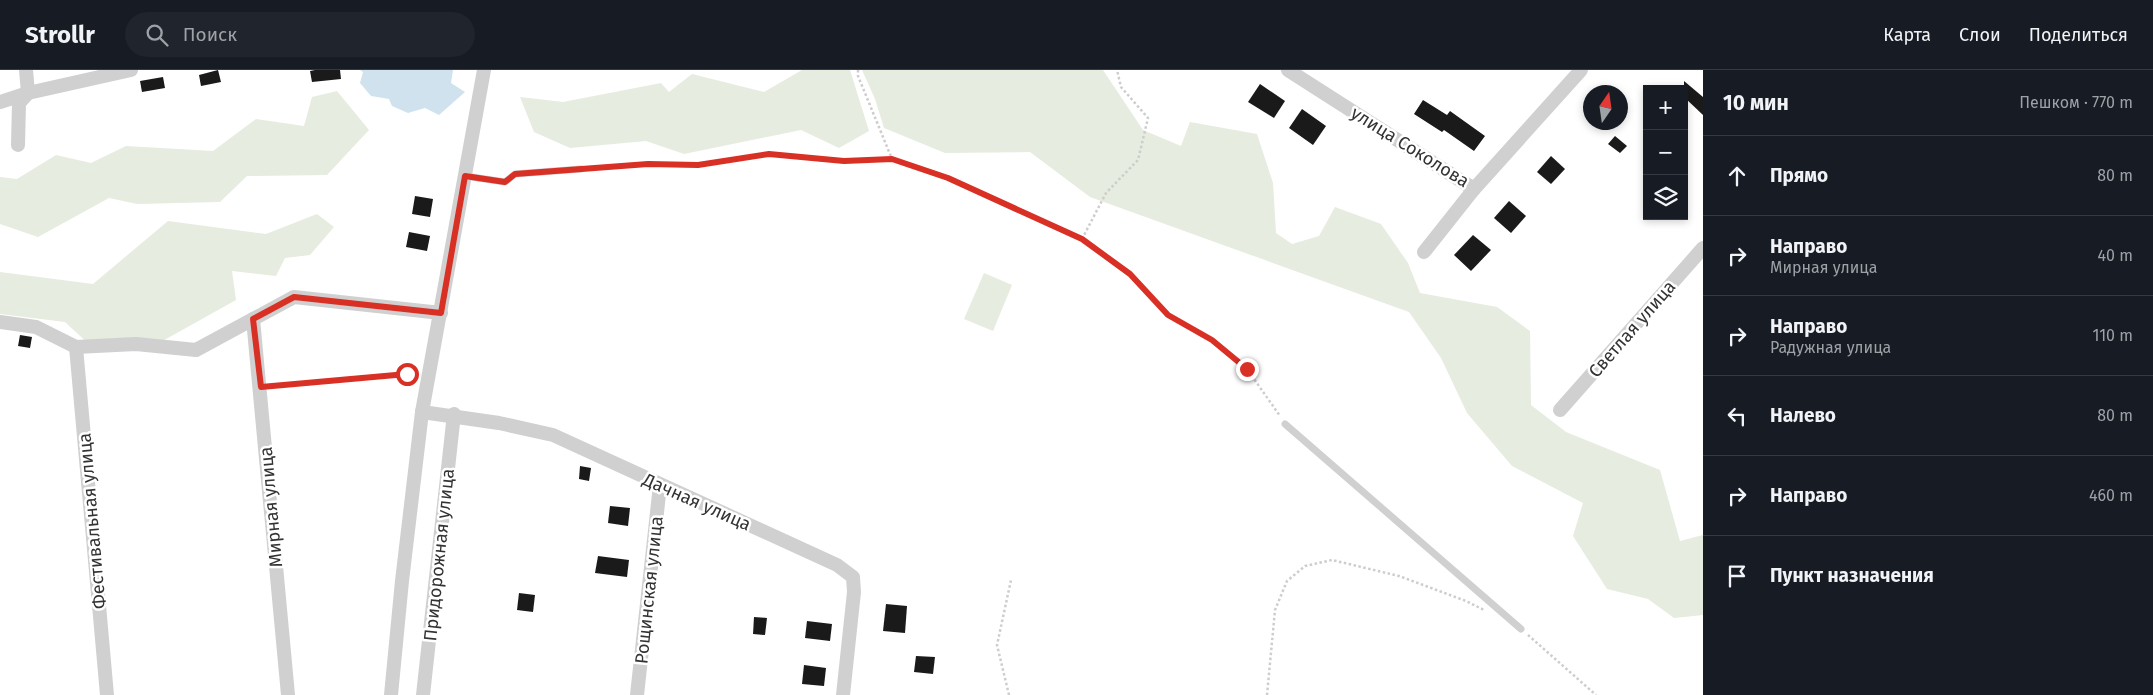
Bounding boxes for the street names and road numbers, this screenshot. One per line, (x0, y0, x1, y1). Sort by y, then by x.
street label: улица Соколова (1347, 102, 1473, 192)
street label: Светлая улица (1584, 276, 1680, 382)
street label: Фестивальная улица (73, 432, 111, 610)
street label: Мирная улица (255, 446, 287, 568)
street label: Придорожная улица (419, 468, 459, 642)
street label: Дачная улица (639, 468, 754, 536)
street label: Рощинская улица (630, 515, 668, 665)

